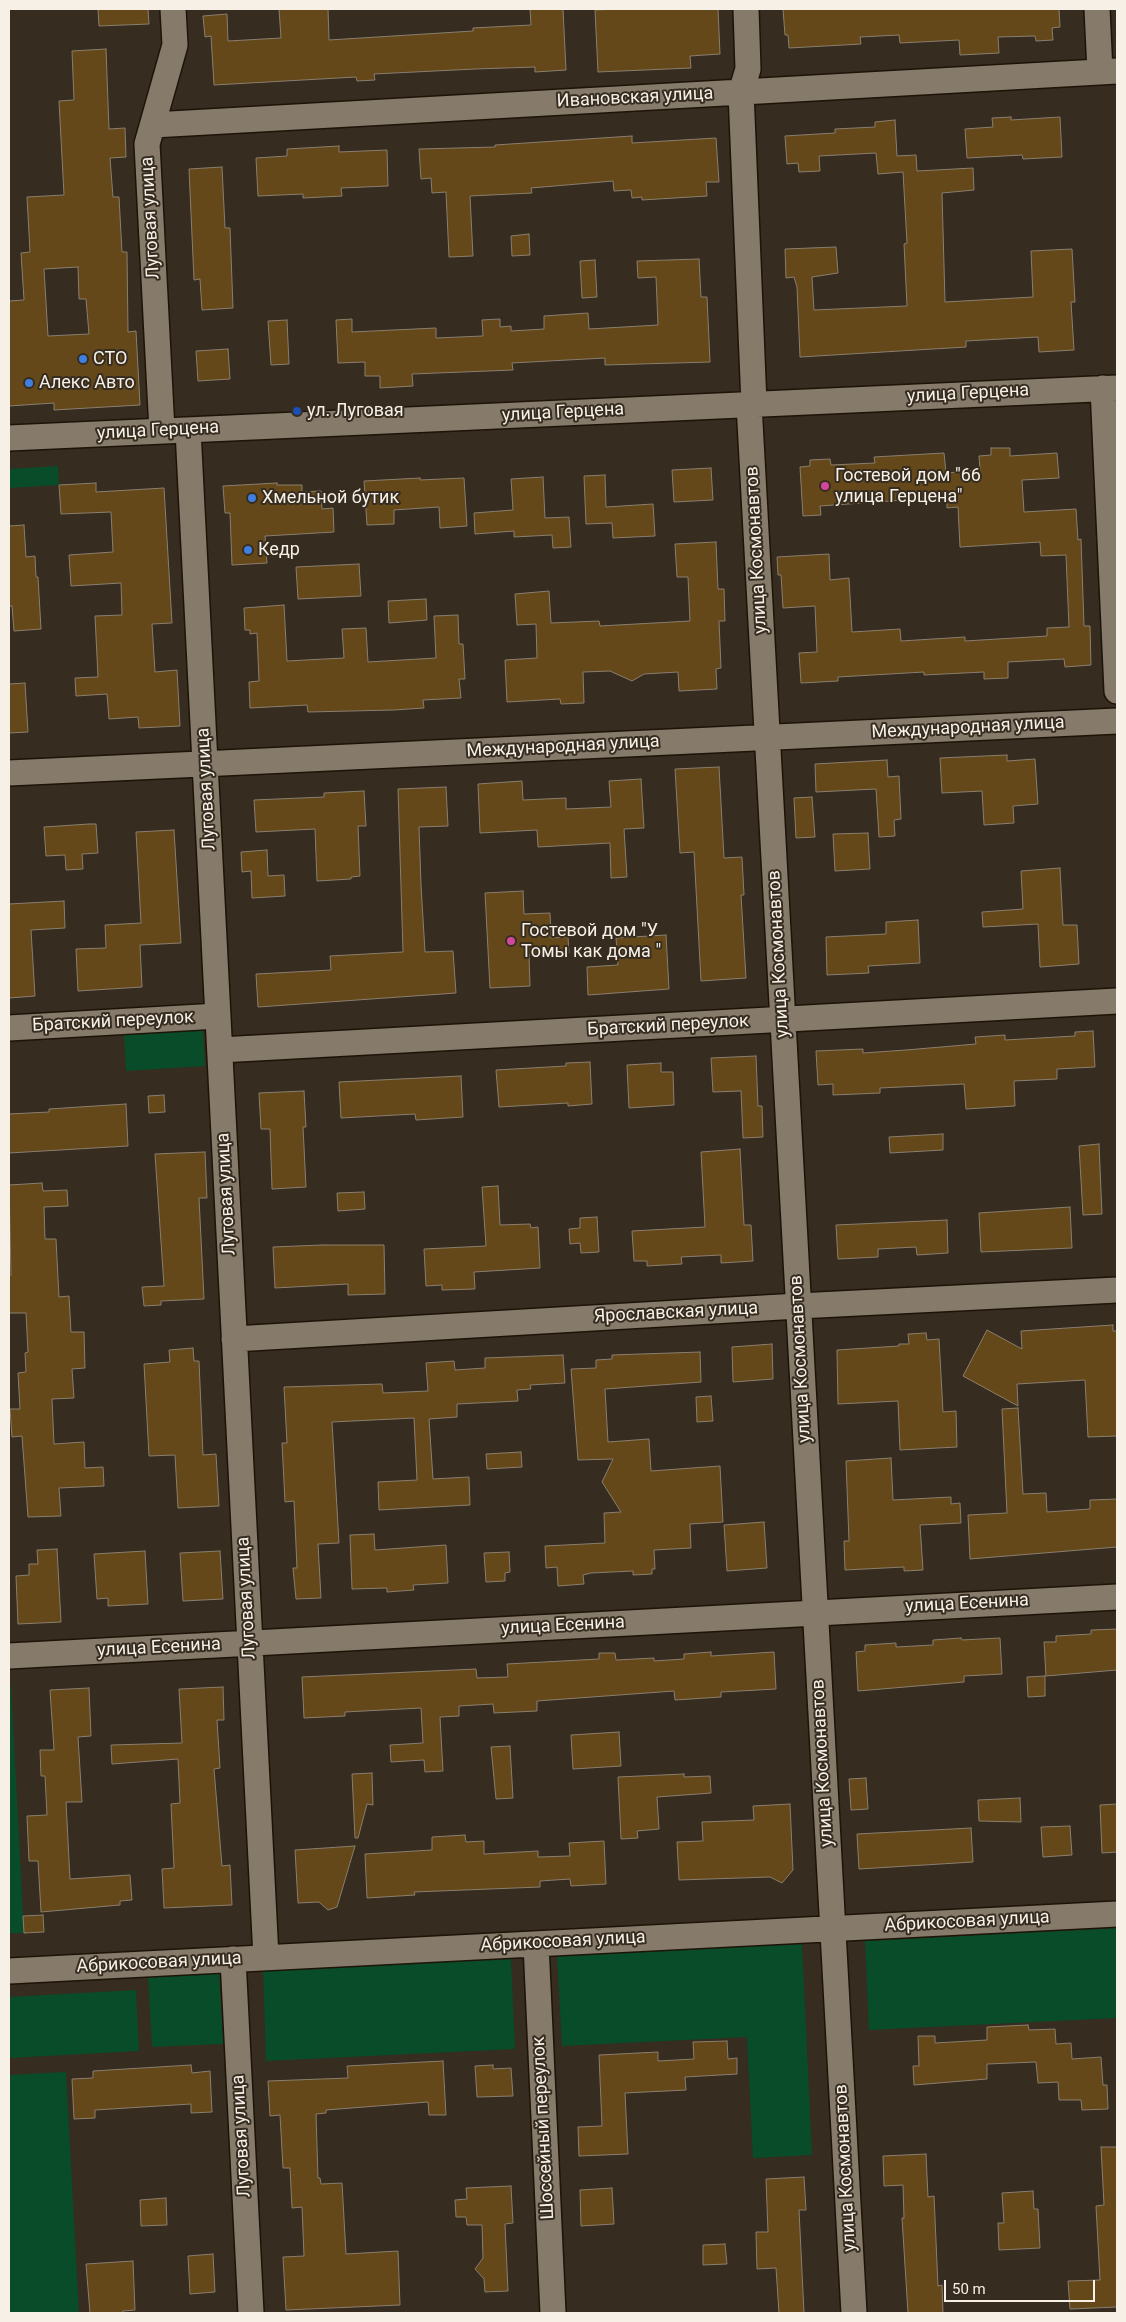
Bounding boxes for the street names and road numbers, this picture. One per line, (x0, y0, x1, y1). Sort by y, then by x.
street label: Ивановская улица (556, 83, 714, 113)
street label: Луговая улица (137, 156, 165, 280)
street label: улица Герцена (906, 380, 1030, 408)
street label: улица Герцена (501, 399, 625, 427)
street label: улица Герцена (96, 417, 220, 445)
street label: улица Космонавтов (742, 466, 772, 634)
street label: Международная улица (871, 712, 1065, 744)
street label: Луговая улица (193, 727, 221, 851)
street label: Международная улица (466, 731, 660, 763)
street label: улица Космонавтов (764, 870, 794, 1038)
street label: Братский переулок (32, 1007, 194, 1037)
street label: Братский переулок (587, 1011, 749, 1041)
street label: Луговая улица (213, 1132, 241, 1256)
street label: улица Космонавтов (786, 1275, 816, 1443)
street label: Ярославская улица (593, 1298, 759, 1328)
street label: Луговая улица (233, 1536, 261, 1660)
street label: улица Есенина (905, 1590, 1029, 1618)
street label: улица Есенина (501, 1612, 625, 1640)
street label: улица Есенина (97, 1634, 221, 1662)
street label: улица Космонавтов (808, 1679, 838, 1847)
street label: Абрикосовая улица (884, 1907, 1050, 1937)
street label: Абрикосовая улица (480, 1927, 646, 1957)
street label: Абрикосовая улица (76, 1948, 242, 1978)
street label: Шоссейный переулок (528, 2036, 560, 2220)
street label: Луговая улица (228, 2074, 256, 2198)
street label: улица Космонавтов (831, 2084, 861, 2252)

